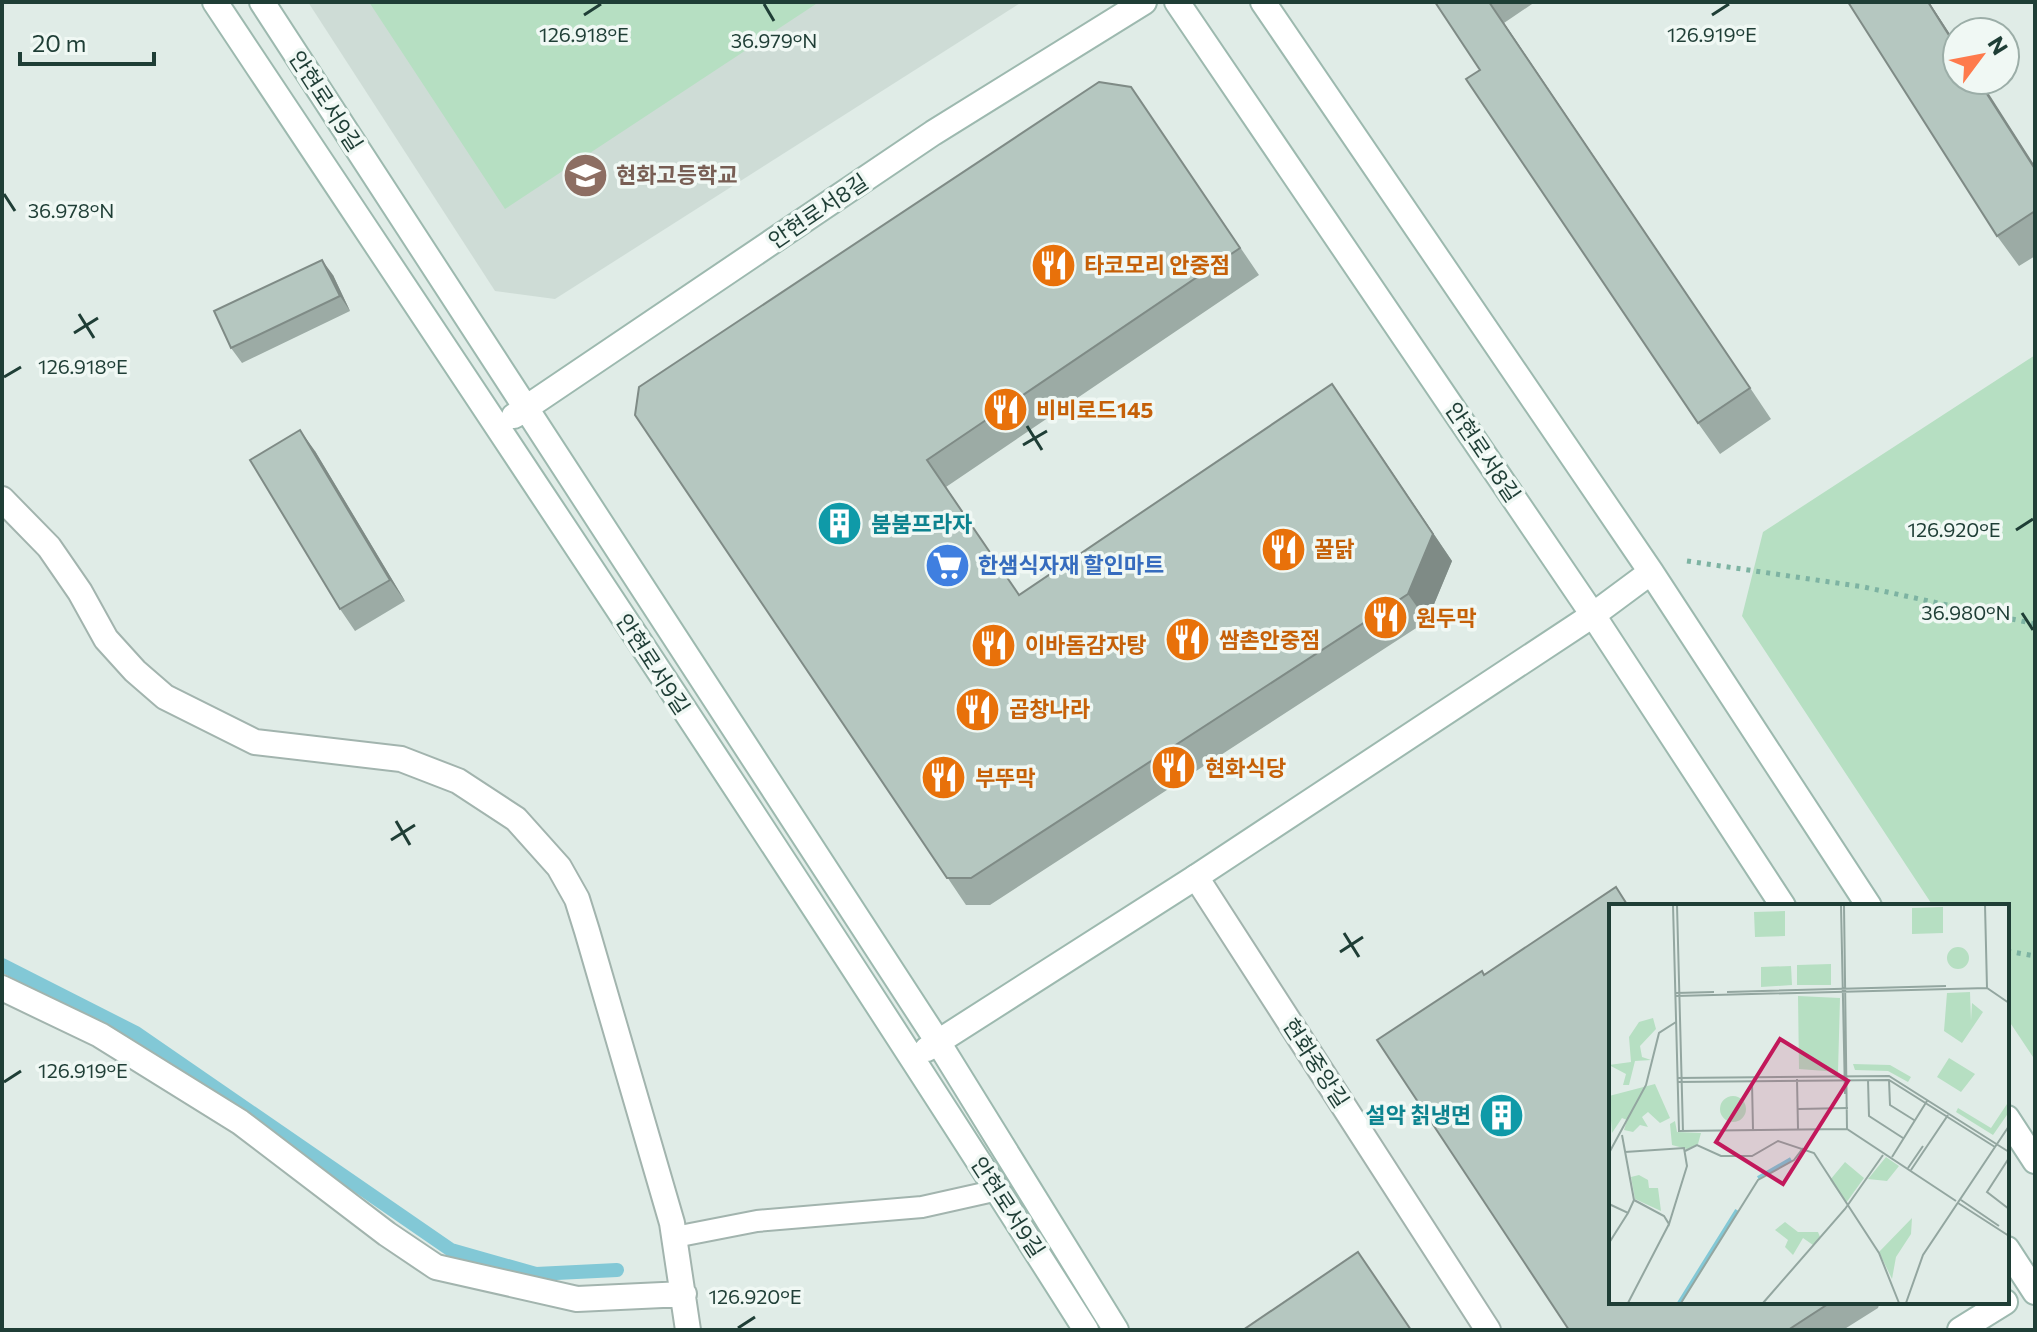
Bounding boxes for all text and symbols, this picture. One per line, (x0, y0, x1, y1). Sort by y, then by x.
scale bar (20, 16, 154, 66)
north arrow (1941, 16, 2021, 96)
text: 126.918°E (539, 22, 629, 46)
text: 126.919°E (1667, 22, 1757, 46)
text: 20 m (32, 28, 86, 57)
text: 36.979°N (731, 28, 817, 52)
text: N (1983, 31, 2014, 59)
street label: 안현로서9길 (284, 45, 369, 156)
school or university icon: 현화고등학교 (561, 151, 609, 199)
place label: 현화고등학교 (616, 161, 737, 188)
street label: 안현로서8길 (763, 167, 873, 254)
text: 36.978°N (28, 198, 114, 222)
restaurant icon: 타코모리 안중점 (1029, 241, 1077, 289)
place label: 타코모리 안중점 (1084, 251, 1230, 278)
text: 126.918°E (38, 354, 128, 378)
restaurant icon: 비비로드145 (981, 386, 1029, 434)
place label: 비비로드145 (1036, 396, 1153, 423)
street label: 안현로서8길 (1440, 397, 1527, 507)
building icon: 붐붐프라자 (816, 500, 864, 548)
place label: 붐붐프라자 (871, 510, 972, 537)
text: 126.920°E (1907, 517, 2001, 541)
restaurant icon: 꿀닭 (1259, 525, 1307, 573)
place label: 꿀닭 (1314, 535, 1354, 562)
supermarket icon: 한샘식자재 할인마트 (923, 541, 971, 589)
place label: 한샘식자재 할인마트 (978, 551, 1164, 578)
restaurant icon: 원두막 (1361, 594, 1409, 642)
text: 36.980°N (1921, 600, 2011, 624)
place label: 원두막 (1416, 604, 1477, 631)
street label: 안현로서9길 (611, 608, 696, 719)
restaurant icon: 쌈촌안중점 (1164, 616, 1212, 664)
restaurant icon: 이바돔감자탕 (970, 621, 1018, 669)
place label: 쌈촌안중점 (1219, 626, 1320, 653)
place label: 이바돔감자탕 (1025, 631, 1146, 658)
restaurant icon: 곱창나라 (954, 685, 1002, 733)
place label: 곱창나라 (1009, 695, 1090, 722)
restaurant icon: 현화식당 (1150, 744, 1198, 792)
restaurant icon: 부뚜막 (920, 754, 968, 802)
place label: 현화식당 (1205, 754, 1286, 781)
place label: 부뚜막 (975, 764, 1036, 791)
inset map (1609, 904, 2009, 1304)
street label: 현화중앙길 (1278, 1013, 1355, 1113)
text: 126.919°E (38, 1058, 128, 1082)
building icon: 설악 칡냉면 (1478, 1091, 1526, 1139)
place label: 설악 칡냉면 (1366, 1101, 1471, 1128)
street label: 안현로서9길 (966, 1151, 1051, 1262)
text: 126.920°E (708, 1284, 802, 1308)

